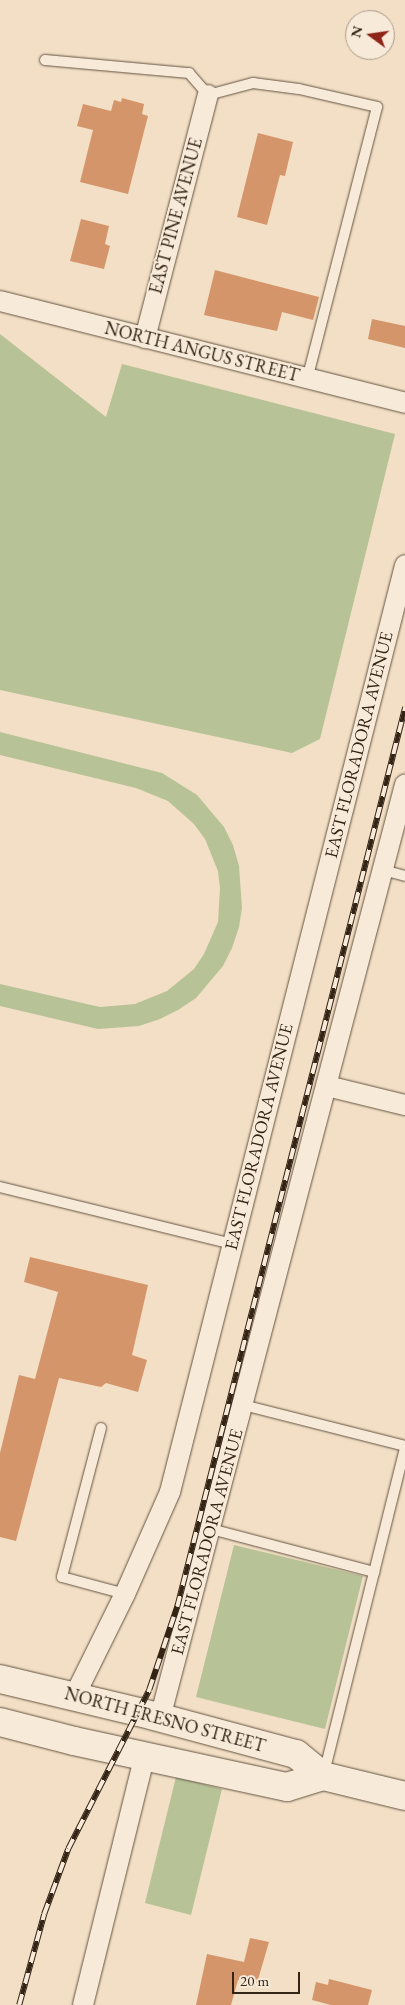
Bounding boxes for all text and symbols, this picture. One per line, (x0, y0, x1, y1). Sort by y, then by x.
north arrow (345, 10, 395, 60)
text: N (346, 24, 367, 39)
street label: EAST PINE AVENUE (145, 136, 207, 296)
street label: NORTH ANGUS STREET (102, 317, 302, 387)
street label: EAST FLORADORA AVENUE (320, 629, 398, 861)
street label: EAST FLORADORA AVENUE (220, 1021, 298, 1253)
street label: EAST FLORADORA AVENUE (166, 1427, 248, 1657)
street label: NORTH FRESNO STREET (62, 1683, 268, 1757)
scale bar (235, 1962, 302, 1994)
text: 20 m (240, 1971, 269, 1990)

